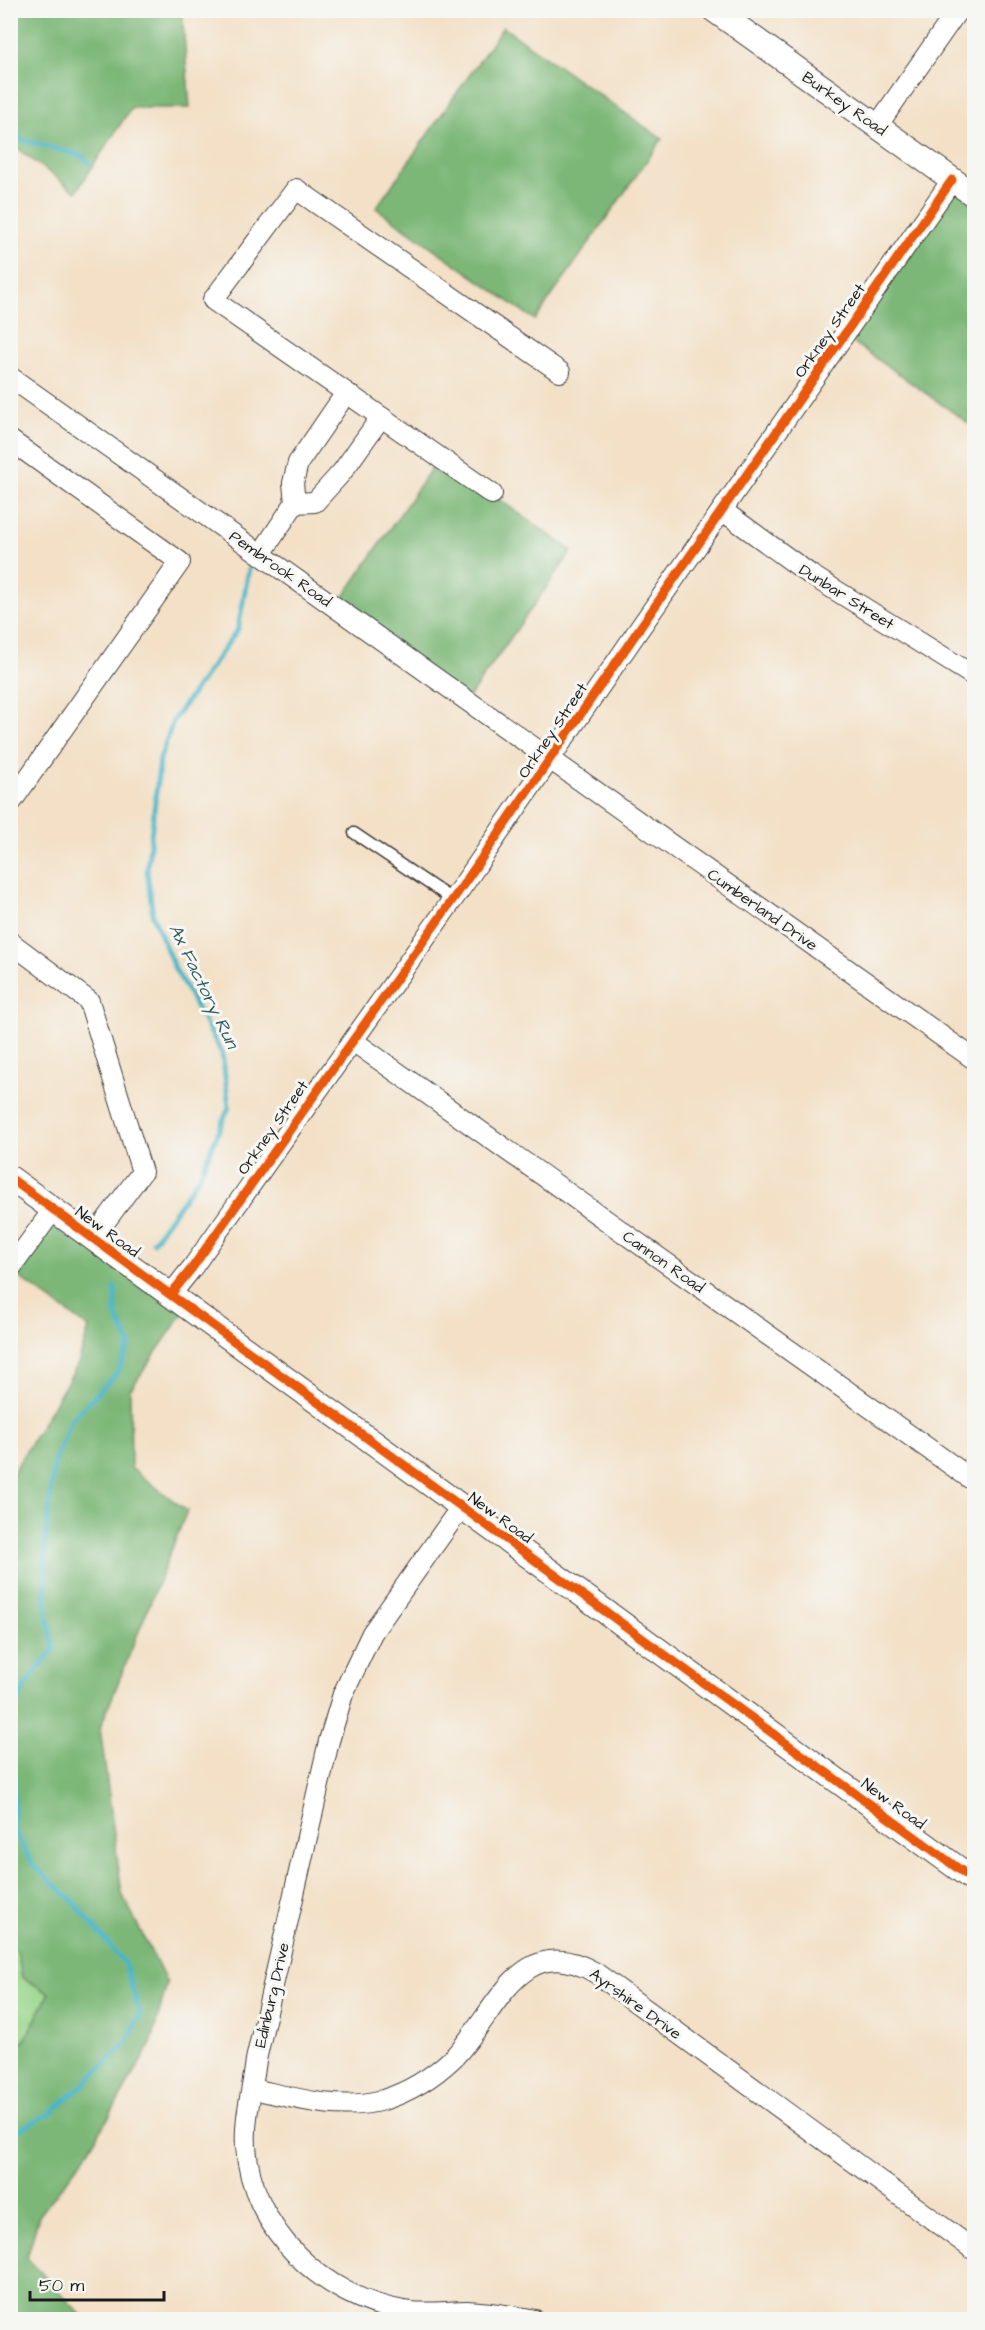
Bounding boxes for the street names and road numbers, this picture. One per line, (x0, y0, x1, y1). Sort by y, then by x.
street label: Burkey Road (797, 66, 891, 142)
street label: Orkney Street (789, 279, 872, 383)
street label: Pembrook Road (225, 525, 336, 612)
street label: Dunbar Street (795, 559, 899, 635)
street label: Orkney Street (513, 678, 594, 783)
street label: Cumberland Drive (703, 863, 822, 956)
street label: Orkney Street (232, 1076, 315, 1180)
street label: New Road (71, 1201, 144, 1263)
street label: Cannon Road (618, 1225, 709, 1298)
street label: New Road (464, 1487, 537, 1549)
street label: New Road (857, 1773, 930, 1835)
street label: Edinburg Drive (249, 1940, 296, 2050)
street label: Ayrshire Drive (584, 1963, 686, 2046)

